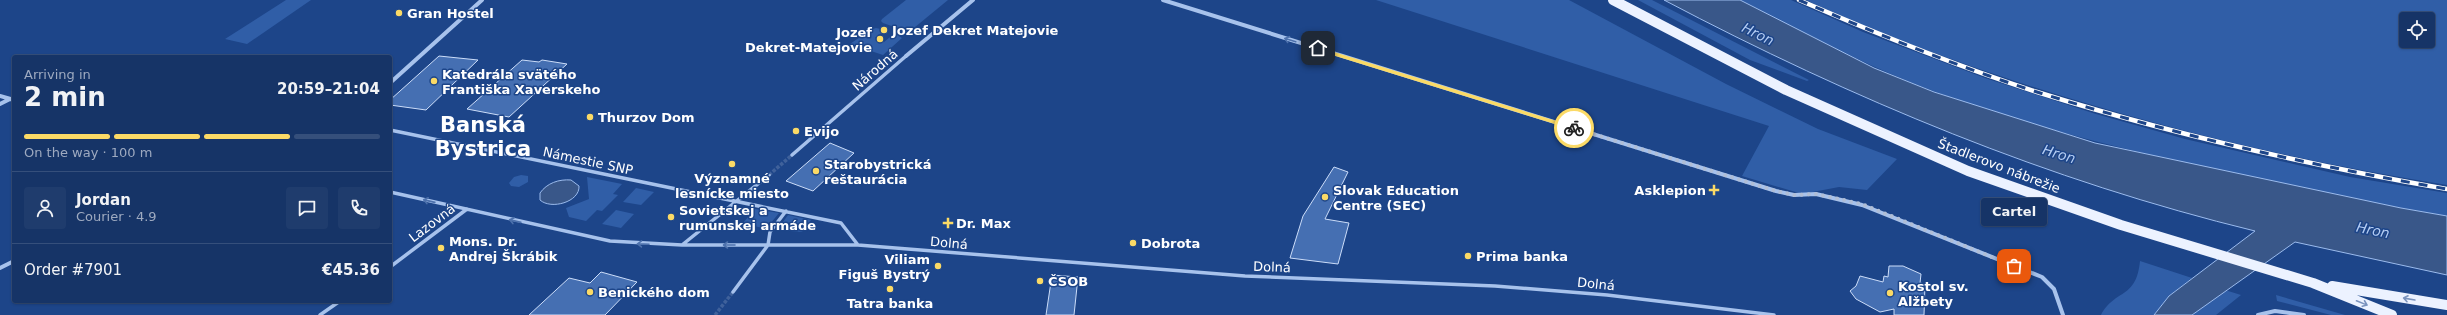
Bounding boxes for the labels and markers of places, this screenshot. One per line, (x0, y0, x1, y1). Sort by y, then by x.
place label: Gran Hostel (407, 6, 494, 21)
marker: Gran Hostel (394, 8, 404, 18)
place label: Jozef Dekret Matejovie (891, 23, 1059, 38)
place label: Jozef Dekret-Matejovie (745, 25, 872, 55)
marker: Jozef Dekret Matejovie (879, 25, 889, 35)
pin (1301, 31, 1335, 65)
marker: Jozef Dekret-Matejovie (875, 34, 885, 44)
place label: Katedrála svätého Františka Xaverskeho (442, 67, 600, 97)
marker: Katedrála svätého Františka Xaverskeho (429, 76, 439, 86)
place label: Thurzov Dom (598, 110, 695, 125)
marker: Thurzov Dom (585, 112, 595, 122)
place label: Evijo (804, 124, 839, 139)
marker: Evijo (791, 126, 801, 136)
place label: Starobystrická reštaurácia (824, 157, 931, 187)
marker: Významné lesnícke miesto (727, 159, 737, 169)
marker: Starobystrická reštaurácia (811, 166, 821, 176)
place label: Významné lesnícke miesto (675, 171, 789, 201)
place label: Slovak Education Centre (SEC) (1333, 183, 1459, 213)
place label: Asklepion (1634, 183, 1706, 198)
marker: Asklepion (1709, 185, 1719, 195)
marker: Slovak Education Centre (SEC) (1320, 192, 1330, 202)
callout: Cartel (1981, 198, 2047, 226)
place label: Sovietskej a rumunskej armáde (679, 203, 816, 233)
marker: Sovietskej a rumunskej armáde (666, 212, 676, 222)
place label: Dr. Max (956, 216, 1012, 231)
marker: Dr. Max (943, 218, 953, 228)
place label: Mons. Dr. Andrej Škrábik (449, 234, 558, 264)
place label: Dobrota (1141, 236, 1200, 251)
marker: Dobrota (1128, 238, 1138, 248)
marker: Mons. Dr. Andrej Škrábik (436, 243, 446, 253)
place label: Prima banka (1476, 249, 1568, 264)
pin (1997, 249, 2031, 283)
marker: Prima banka (1463, 251, 1473, 261)
place label: Viliam Figuš Bystrý (839, 252, 931, 282)
marker: Viliam Figuš Bystrý (933, 261, 943, 271)
place label: ČSOB (1048, 274, 1088, 289)
marker: ČSOB (1035, 276, 1045, 286)
place label: Kostol sv. Alžbety (1898, 279, 1969, 309)
marker: Tatra banka (885, 284, 895, 294)
place label: Benického dom (598, 285, 710, 300)
marker: Benického dom (585, 287, 595, 297)
marker: Kostol sv. Alžbety (1885, 288, 1895, 298)
place label: Tatra banka (847, 296, 933, 311)

